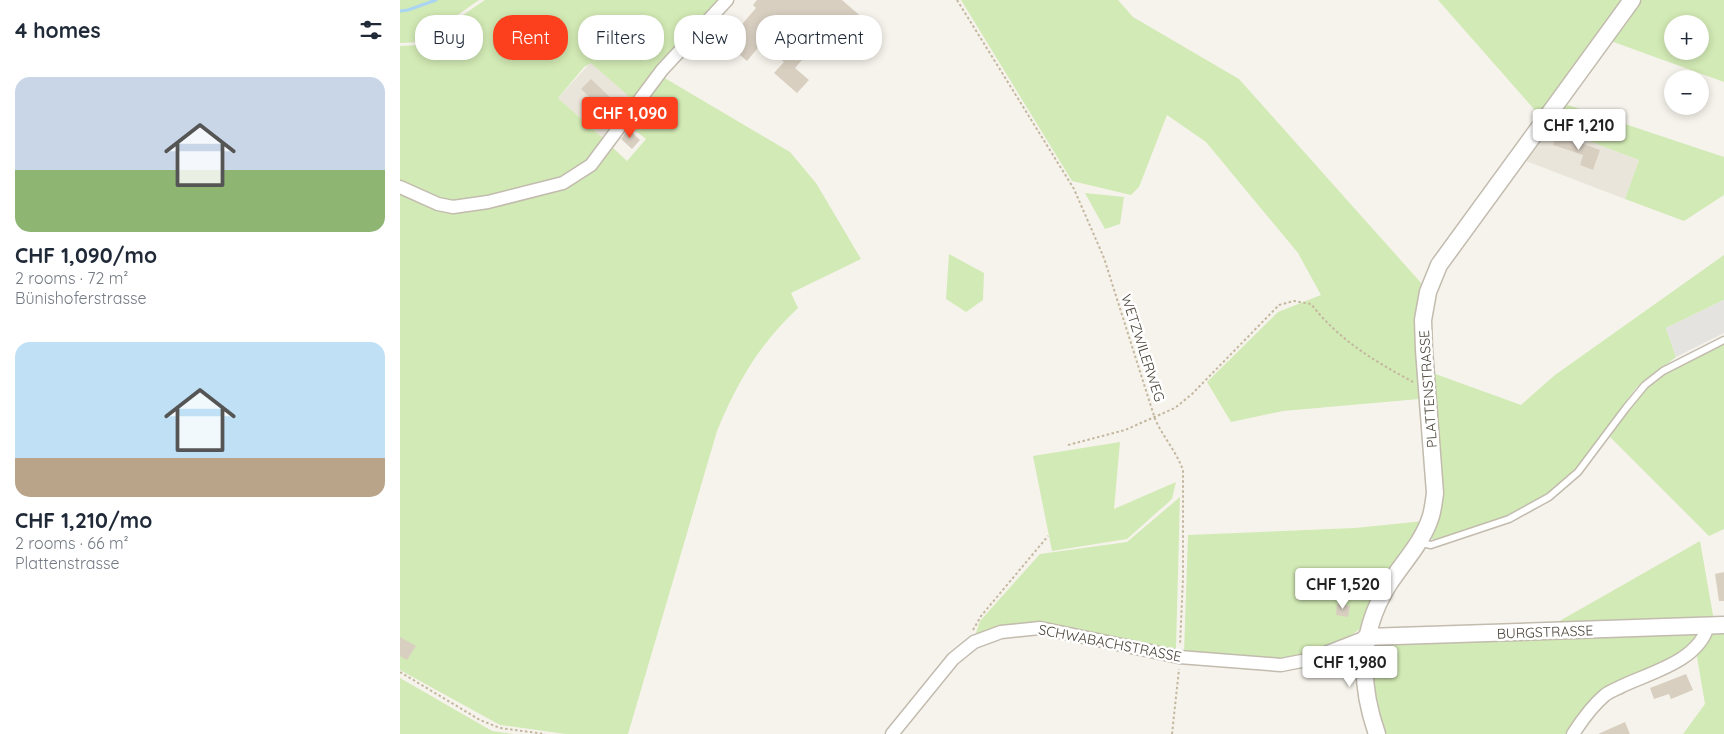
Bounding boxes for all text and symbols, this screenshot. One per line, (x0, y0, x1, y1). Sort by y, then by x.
chip: Buy (415, 15, 483, 60)
chip: Rent (493, 15, 568, 60)
chip: Filters (578, 15, 664, 60)
chip: New (674, 15, 746, 60)
chip: Apartment (756, 15, 882, 60)
map controls (1664, 15, 1709, 115)
button: + (1664, 15, 1709, 60)
icon: filters (357, 16, 385, 44)
text: 4 homes (15, 17, 101, 43)
button: − (1664, 70, 1709, 115)
pin: CHF 1,090 (573, 96, 687, 139)
text: CHF 1,090 (593, 103, 667, 123)
pin: CHF 1,210 (1522, 108, 1636, 151)
icon: home (155, 110, 245, 200)
text: CHF 1,210 (1544, 115, 1614, 135)
text: CHF 1,090/mo (15, 242, 157, 268)
text: 2 rooms · 72 m² (15, 268, 128, 288)
text: Bünishoferstrasse (15, 288, 146, 308)
street label: WETZWILERWEG (1117, 292, 1169, 404)
street label: PLATTENSTRASSE (1415, 329, 1441, 449)
icon: home (155, 375, 245, 465)
text: CHF 1,210/mo (15, 507, 152, 533)
text: 2 rooms · 66 m² (15, 533, 129, 553)
text: Plattenstrasse (15, 553, 120, 573)
pin: CHF 1,520 (1286, 568, 1400, 610)
text: CHF 1,520 (1306, 574, 1380, 594)
street label: SCHWABACHSTRASSE (1037, 620, 1183, 666)
street label: BURGSTRASSE (1496, 621, 1594, 643)
pin: CHF 1,980 (1293, 646, 1407, 688)
text: CHF 1,980 (1313, 652, 1387, 672)

